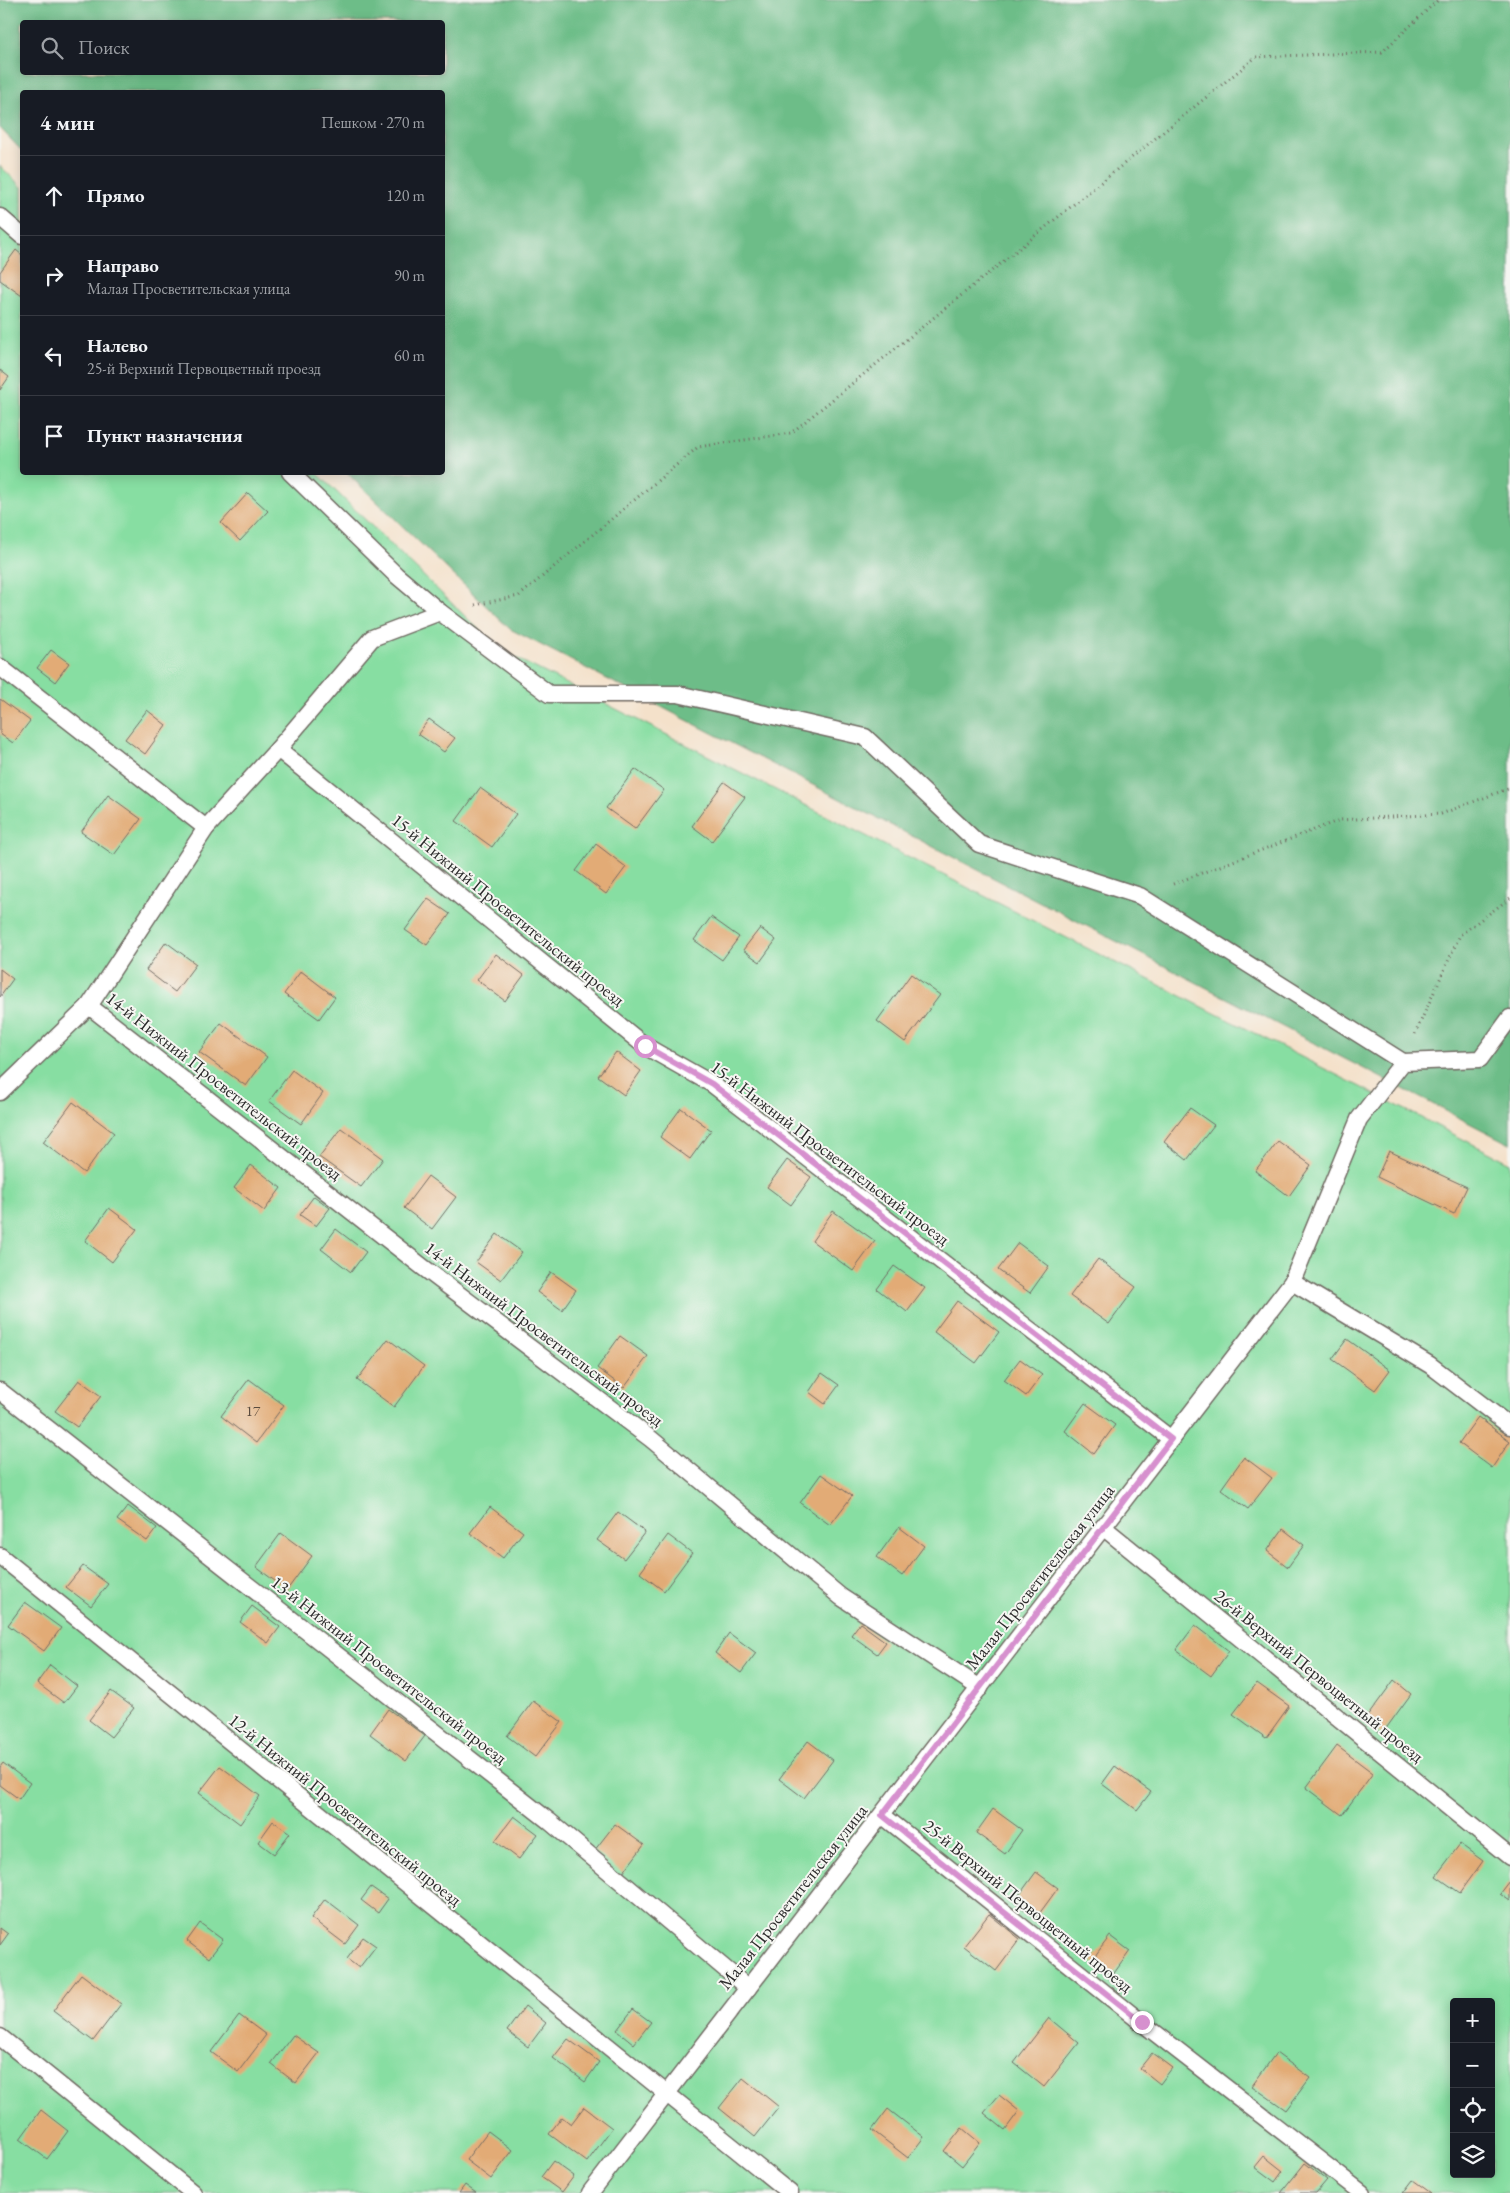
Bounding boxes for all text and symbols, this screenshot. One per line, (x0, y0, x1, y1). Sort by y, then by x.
search box (20, 20, 445, 75)
icon: search (38, 34, 66, 62)
text: Поиск (78, 35, 130, 60)
text: 4 мин (40, 109, 95, 136)
text: Пешком · 270 m (321, 112, 425, 133)
icon: ahead (40, 182, 68, 210)
text: Прямо (87, 183, 145, 208)
text: 120 m (386, 185, 425, 206)
text: Направо (87, 253, 159, 278)
icon: right (40, 262, 68, 290)
text: 90 m (394, 265, 425, 286)
text: Малая Просветительская улица (87, 278, 290, 299)
text: Налево (87, 333, 148, 358)
icon: left (40, 342, 68, 370)
text: 60 m (394, 345, 425, 366)
text: 25-й Верхний Первоцветный проезд (87, 358, 321, 379)
icon: arrive (40, 422, 68, 450)
text: Пункт назначения (87, 423, 243, 448)
street label: 15-й Нижний Просветительский проезд (387, 808, 630, 1011)
street label: 14-й Нижний Просветительский проезд (102, 986, 347, 1185)
route start (634, 1035, 657, 1058)
street label: 15-й Нижний Просветительский проезд (706, 1055, 954, 1250)
street label: 14-й Нижний Просветительский проезд (420, 1236, 668, 1431)
house number: 17 (246, 1401, 261, 1420)
street label: Малая Просветительская улица (960, 1479, 1120, 1674)
street label: 13-й Нижний Просветительский проезд (267, 1570, 512, 1769)
street label: 26-й Верхний Первоцветный проезд (1210, 1584, 1429, 1767)
street label: 12-й Нижний Просветительский проезд (224, 1708, 467, 1911)
street label: Малая Просветительская улица (713, 1799, 873, 1994)
street label: 25-й Верхний Первоцветный проезд (919, 1814, 1138, 1997)
map controls (1450, 1998, 1495, 2178)
button: + (1450, 1998, 1495, 2043)
route end (1131, 2011, 1154, 2034)
button: − (1450, 2043, 1495, 2088)
button: locate (1450, 2088, 1495, 2133)
button: layers (1450, 2133, 1495, 2178)

